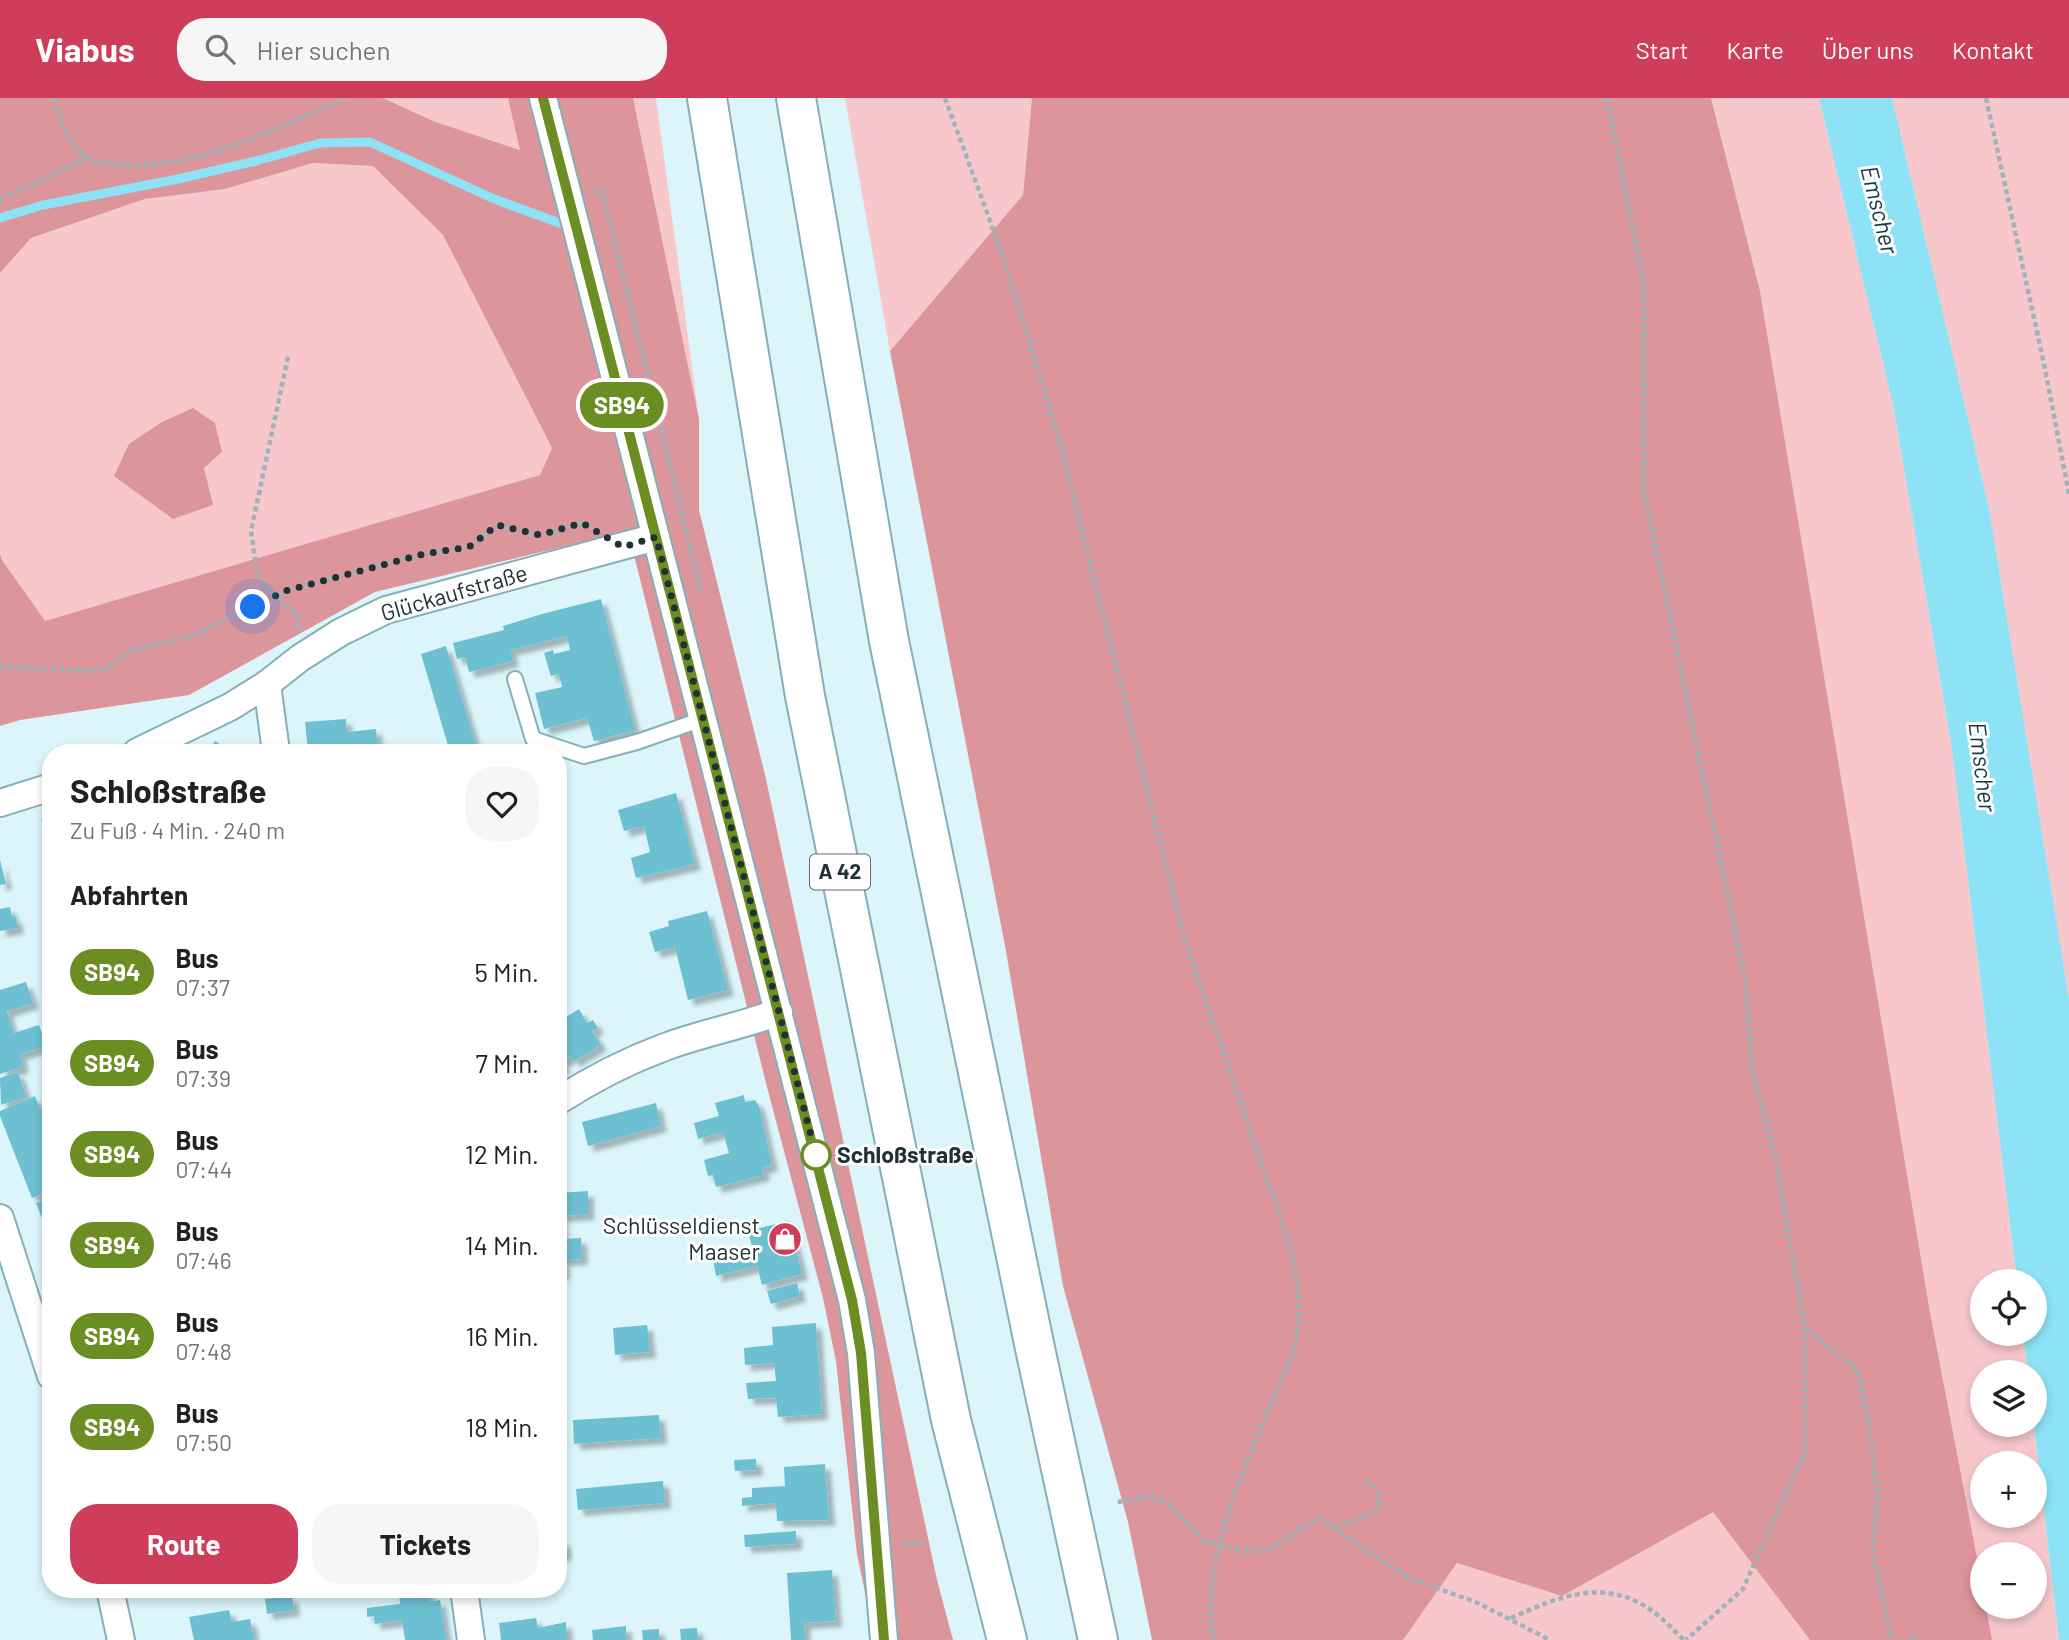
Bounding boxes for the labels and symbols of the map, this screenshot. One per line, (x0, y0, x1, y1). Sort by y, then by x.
water label: Emscher (1856, 163, 1906, 258)
line badge: SB94 (573, 382, 671, 428)
street label: Glückaufstraße (377, 558, 530, 626)
your location (235, 589, 270, 624)
water label: Emscher (1964, 720, 2004, 815)
road number: A 42 (810, 854, 870, 890)
marker: Schloßstraße (801, 1140, 831, 1170)
place label: Schloßstraße (837, 1140, 974, 1168)
place label: Schlüsseldienst Maaser (603, 1211, 761, 1265)
shop icon: Schlüsseldienst Maaser (766, 1220, 804, 1258)

